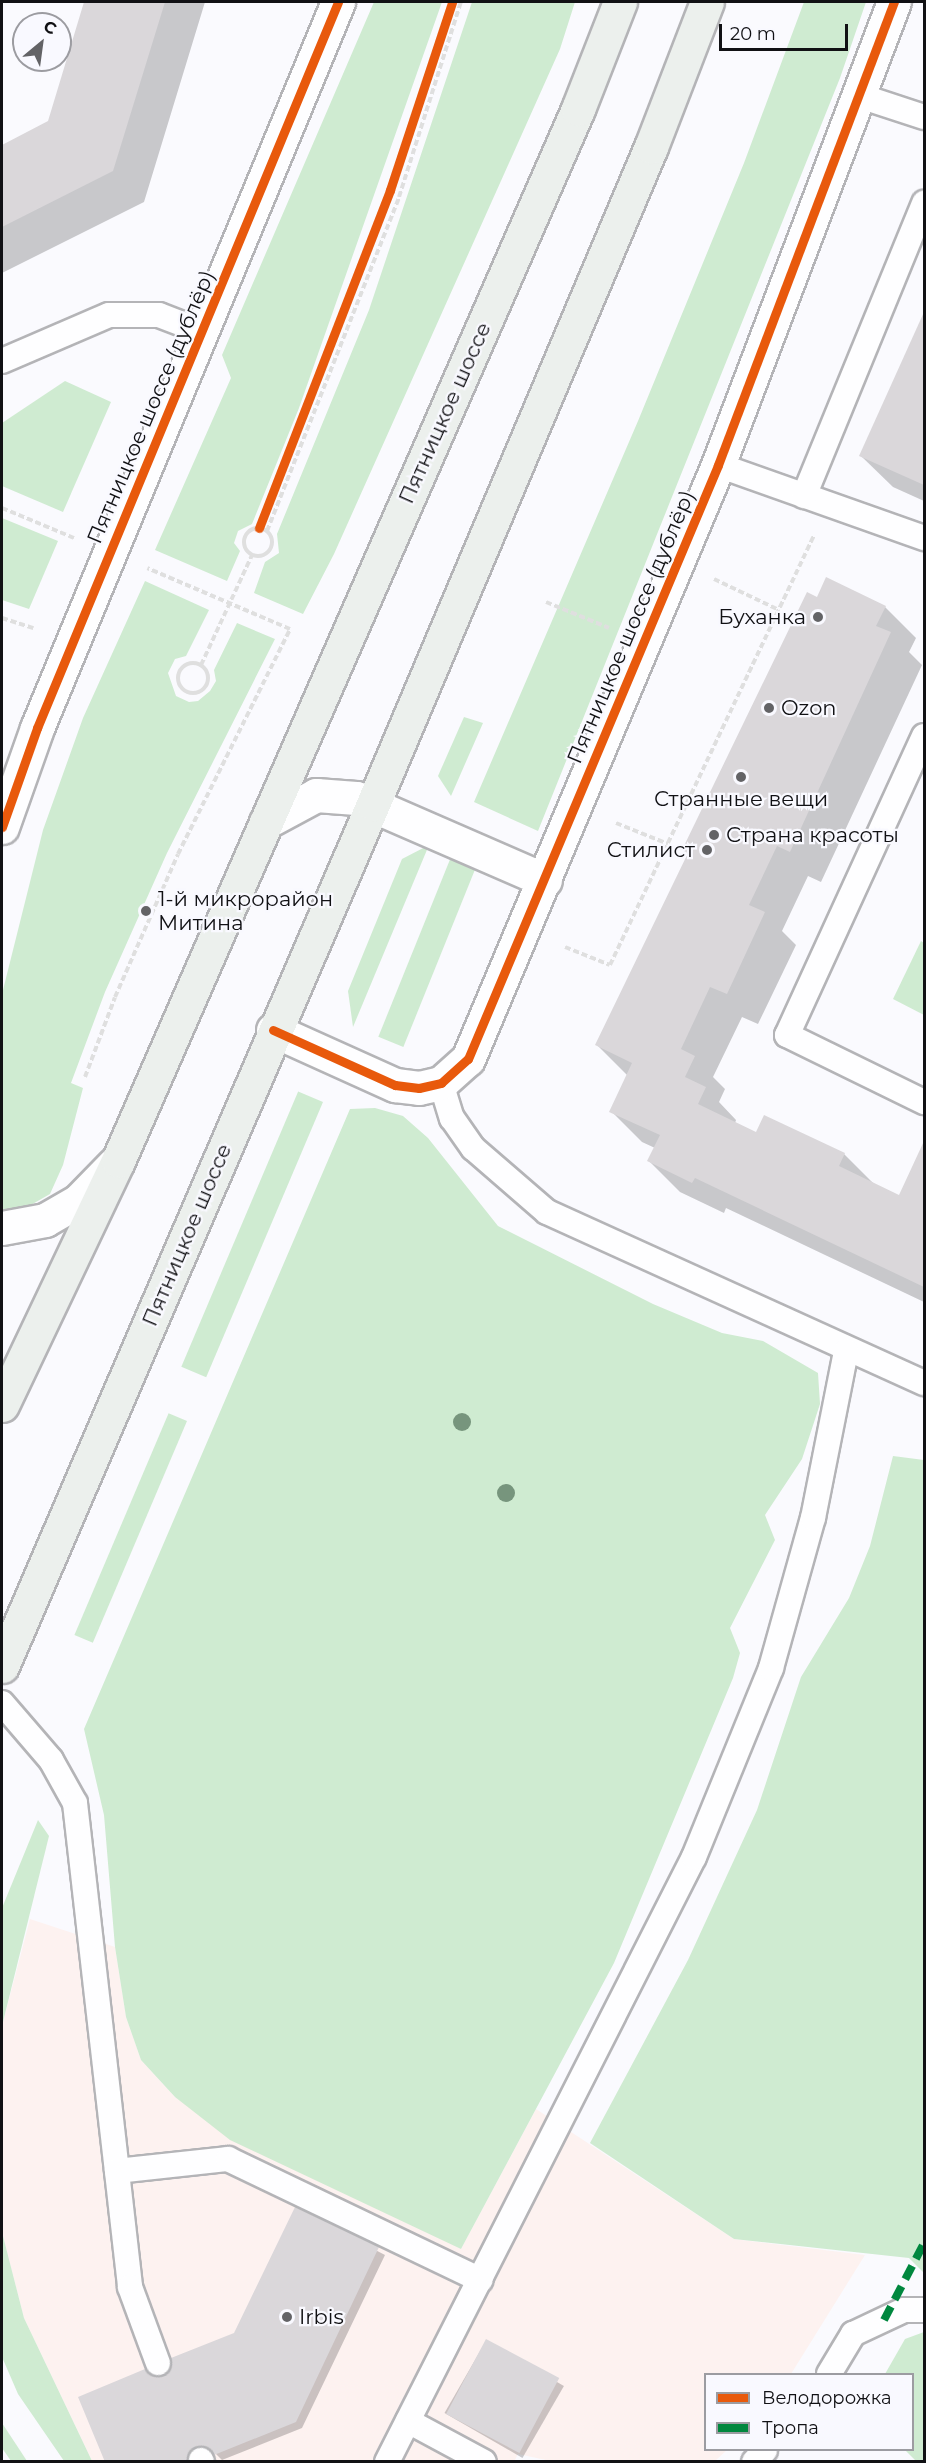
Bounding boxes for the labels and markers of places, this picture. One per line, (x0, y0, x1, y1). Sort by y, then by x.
place label: Буханка (718, 604, 806, 630)
marker: Буханка (811, 610, 825, 624)
place label: Ozon (781, 695, 837, 721)
marker: Ozon (762, 701, 776, 715)
marker: Странные вещи (734, 770, 748, 784)
place label: Странные вещи (654, 786, 828, 812)
place label: Страна красоты (726, 822, 899, 848)
marker: Страна красоты (707, 828, 721, 842)
place label: Стилист (607, 837, 695, 863)
marker: Стилист (700, 843, 714, 857)
place label: 1-й микрорайон Митина (158, 886, 333, 936)
marker: 1-й микрорайон Митина (139, 904, 153, 918)
place label: Irbis (299, 2304, 344, 2330)
marker: Irbis (280, 2310, 294, 2324)

